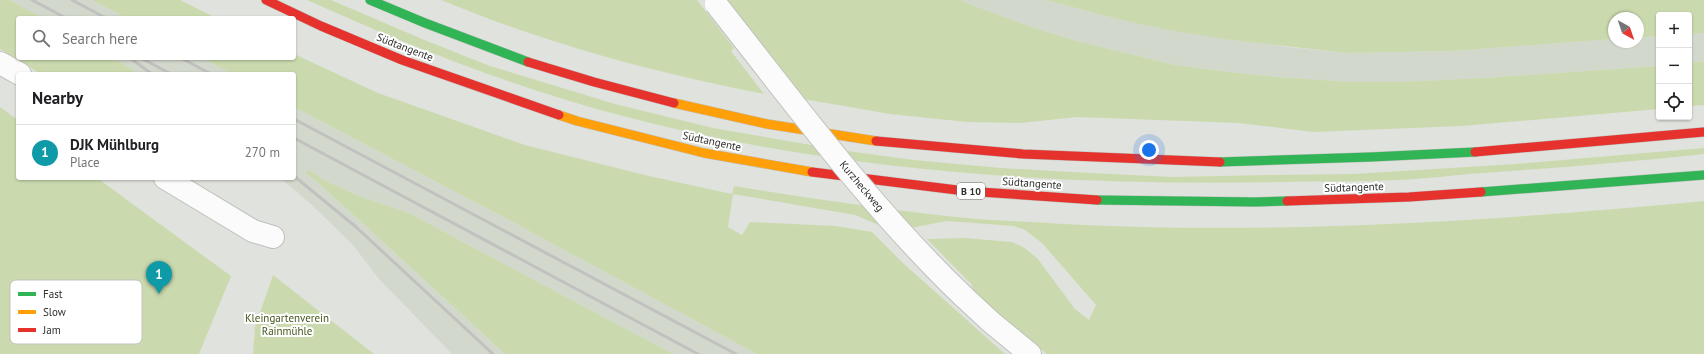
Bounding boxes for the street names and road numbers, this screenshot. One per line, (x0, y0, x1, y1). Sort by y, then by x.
street label: Südtangente (375, 30, 436, 64)
street label: Südtangente (681, 128, 743, 154)
street label: Kurzheckweg (837, 158, 887, 214)
street label: Südtangente (1002, 174, 1063, 192)
street label: Südtangente (1324, 179, 1384, 195)
road number: B 10 (957, 183, 985, 199)

